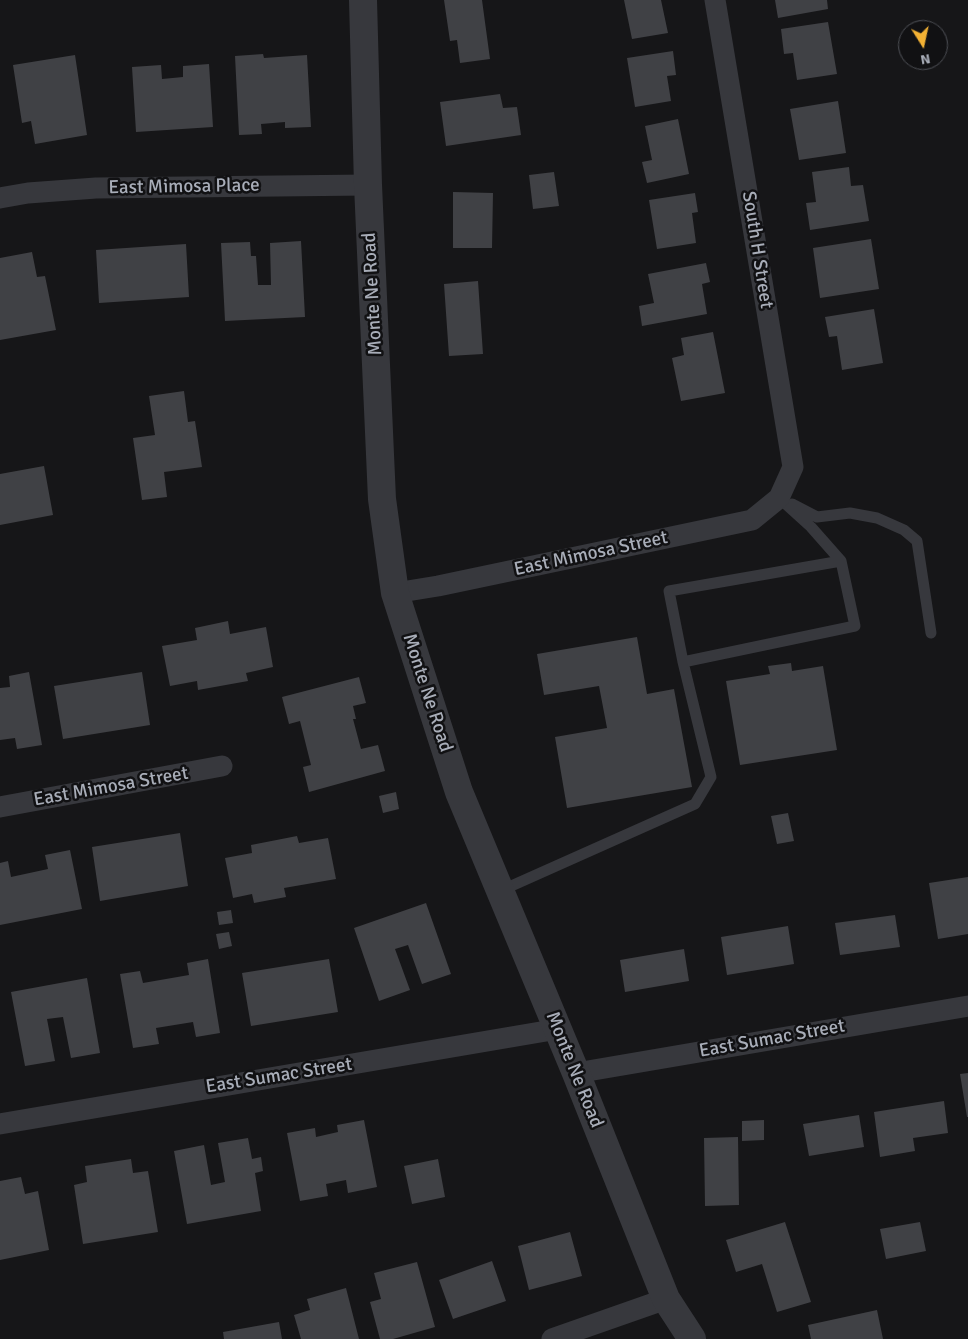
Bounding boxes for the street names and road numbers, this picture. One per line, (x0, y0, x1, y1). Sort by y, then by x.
street label: East Mimosa Place (108, 174, 260, 200)
street label: South H Street (736, 190, 778, 310)
street label: Monte Ne Road (358, 232, 388, 356)
street label: East Mimosa Street (512, 527, 670, 581)
street label: Monte Ne Road (397, 631, 457, 755)
street label: East Mimosa Street (32, 762, 190, 812)
street label: Monte Ne Road (540, 1009, 608, 1131)
street label: East Sumac Street (697, 1015, 847, 1063)
street label: East Sumac Street (204, 1053, 354, 1099)

